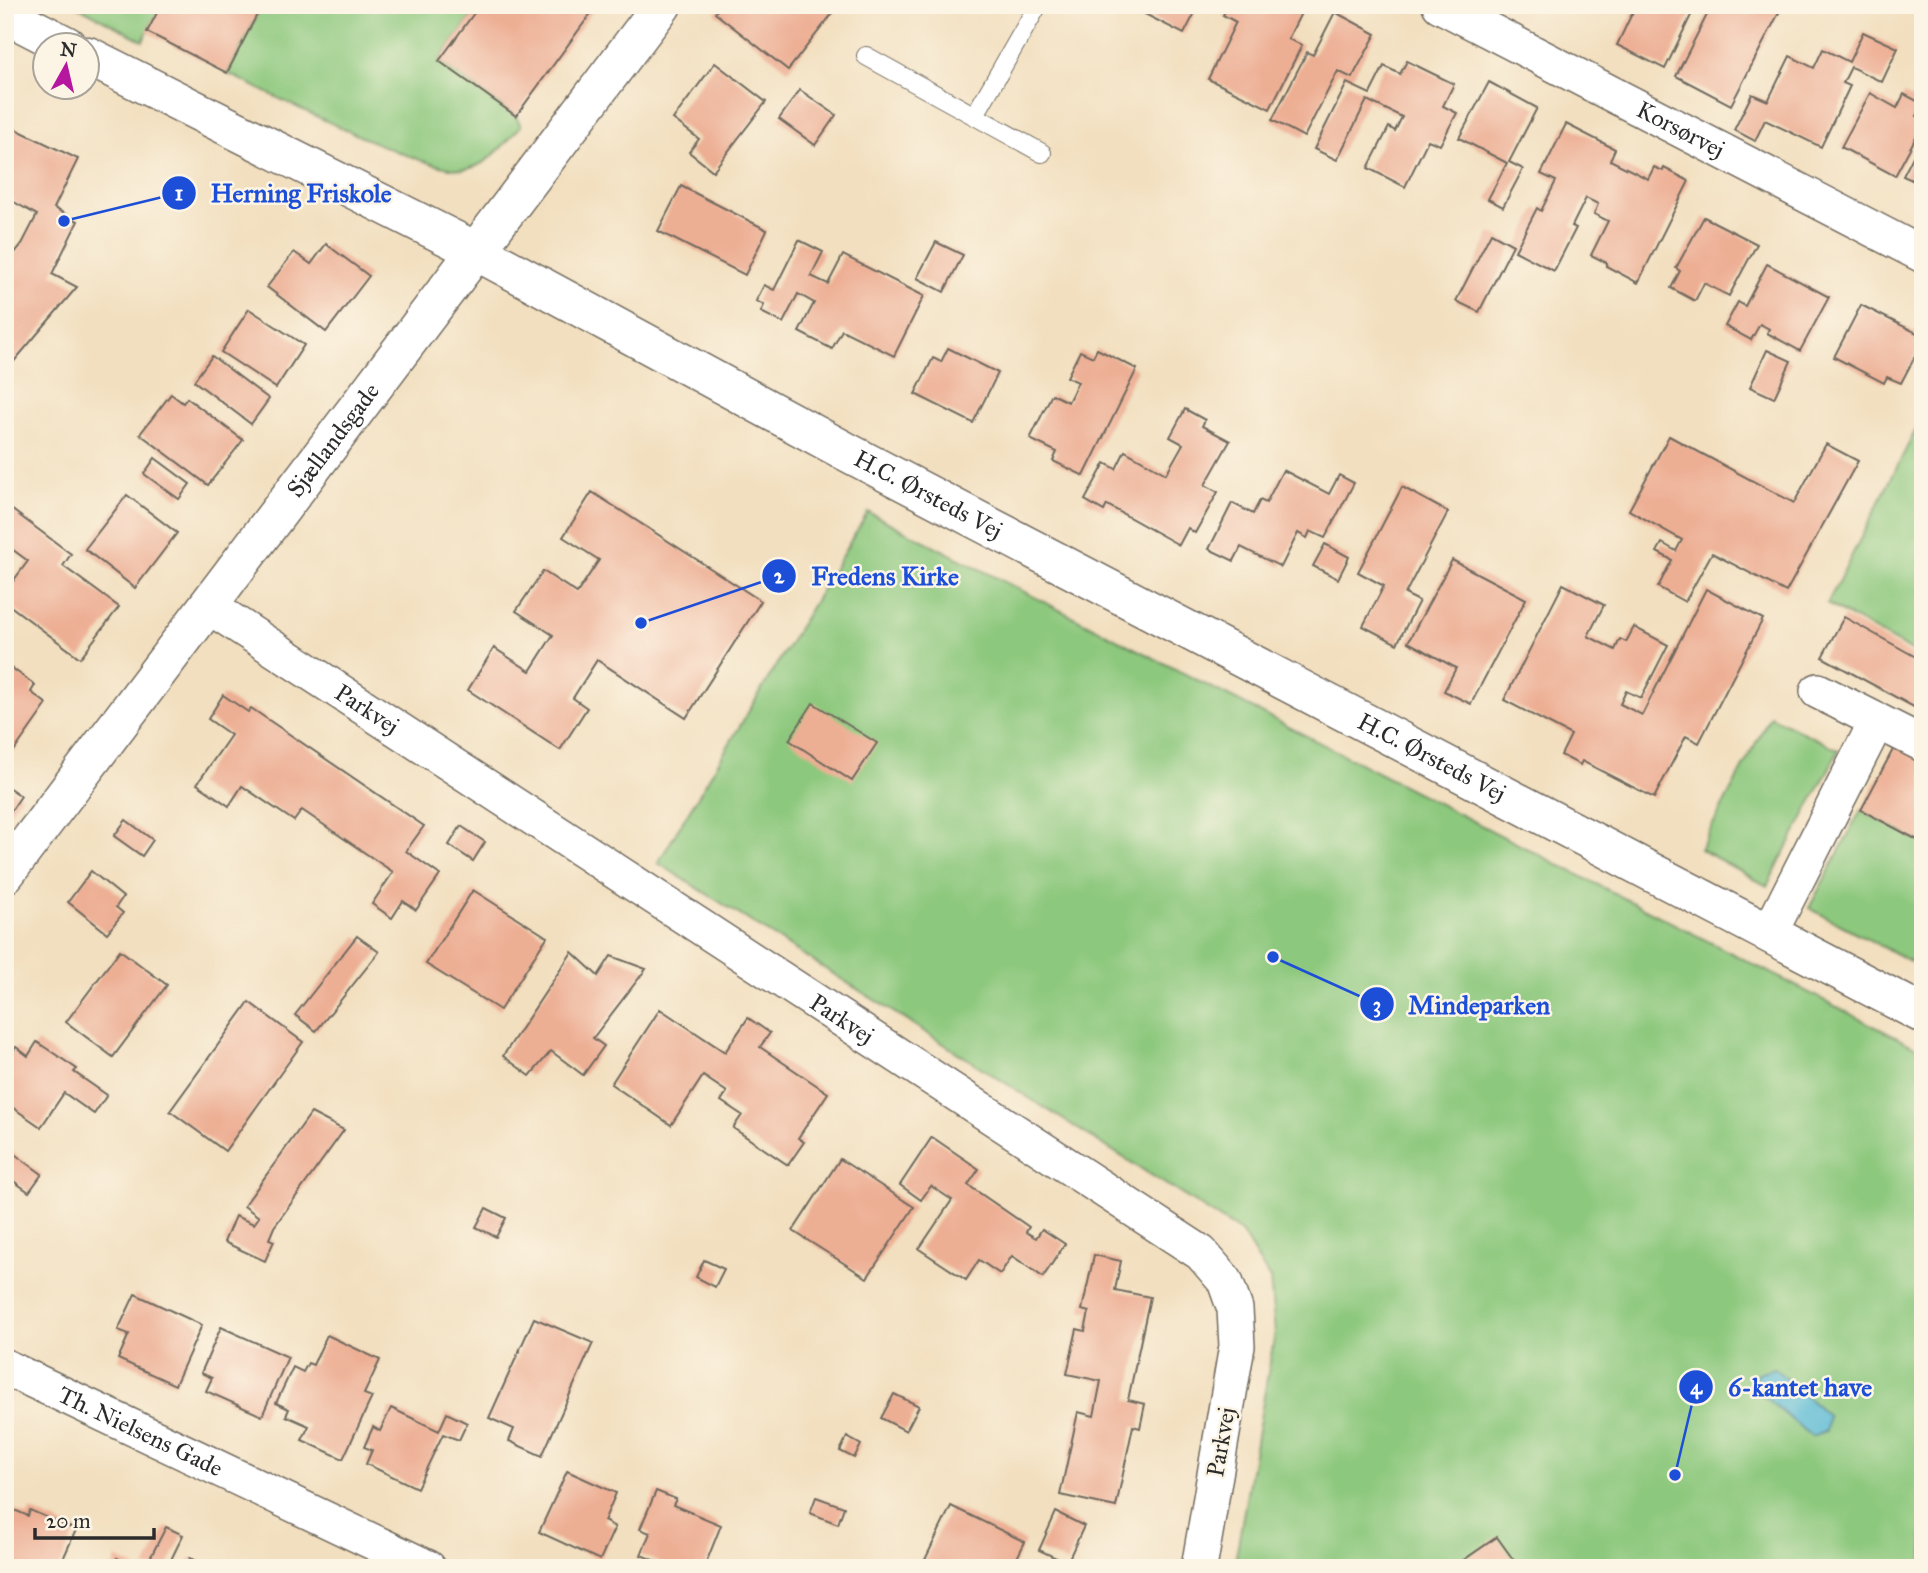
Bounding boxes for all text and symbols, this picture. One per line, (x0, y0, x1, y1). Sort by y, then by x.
north arrow (32, 32, 102, 102)
text: N (59, 37, 78, 62)
street label: Korsørvej (1631, 94, 1730, 165)
callout: Herning Friskole (161, 169, 406, 216)
text: Herning Friskole (210, 177, 392, 210)
text: 1 (175, 180, 183, 206)
street label: Sjællandsgade (280, 377, 386, 503)
street label: H.C. Ørsteds Vej (849, 443, 1008, 546)
callout: Fredens Kirke (762, 552, 972, 599)
text: Fredens Kirke (811, 560, 959, 592)
text: 2 (774, 563, 785, 589)
street label: Parkvej (329, 677, 405, 741)
street label: H.C. Ørsteds Vej (1353, 706, 1511, 809)
callout: Mindeparken (1359, 981, 1564, 1028)
street label: Parkvej (804, 987, 880, 1051)
text: Mindeparken (1408, 989, 1550, 1021)
text: 3 (1373, 992, 1381, 1018)
callout: 6-kantet have (1679, 1363, 1886, 1410)
text: 6-kantet have (1728, 1371, 1872, 1403)
text: 4 (1690, 1374, 1703, 1400)
street label: Th. Nielsens Gade (53, 1379, 228, 1483)
street label: Parkvej (1200, 1405, 1242, 1479)
scale bar (35, 1496, 154, 1540)
text: 20 m (46, 1508, 91, 1534)

